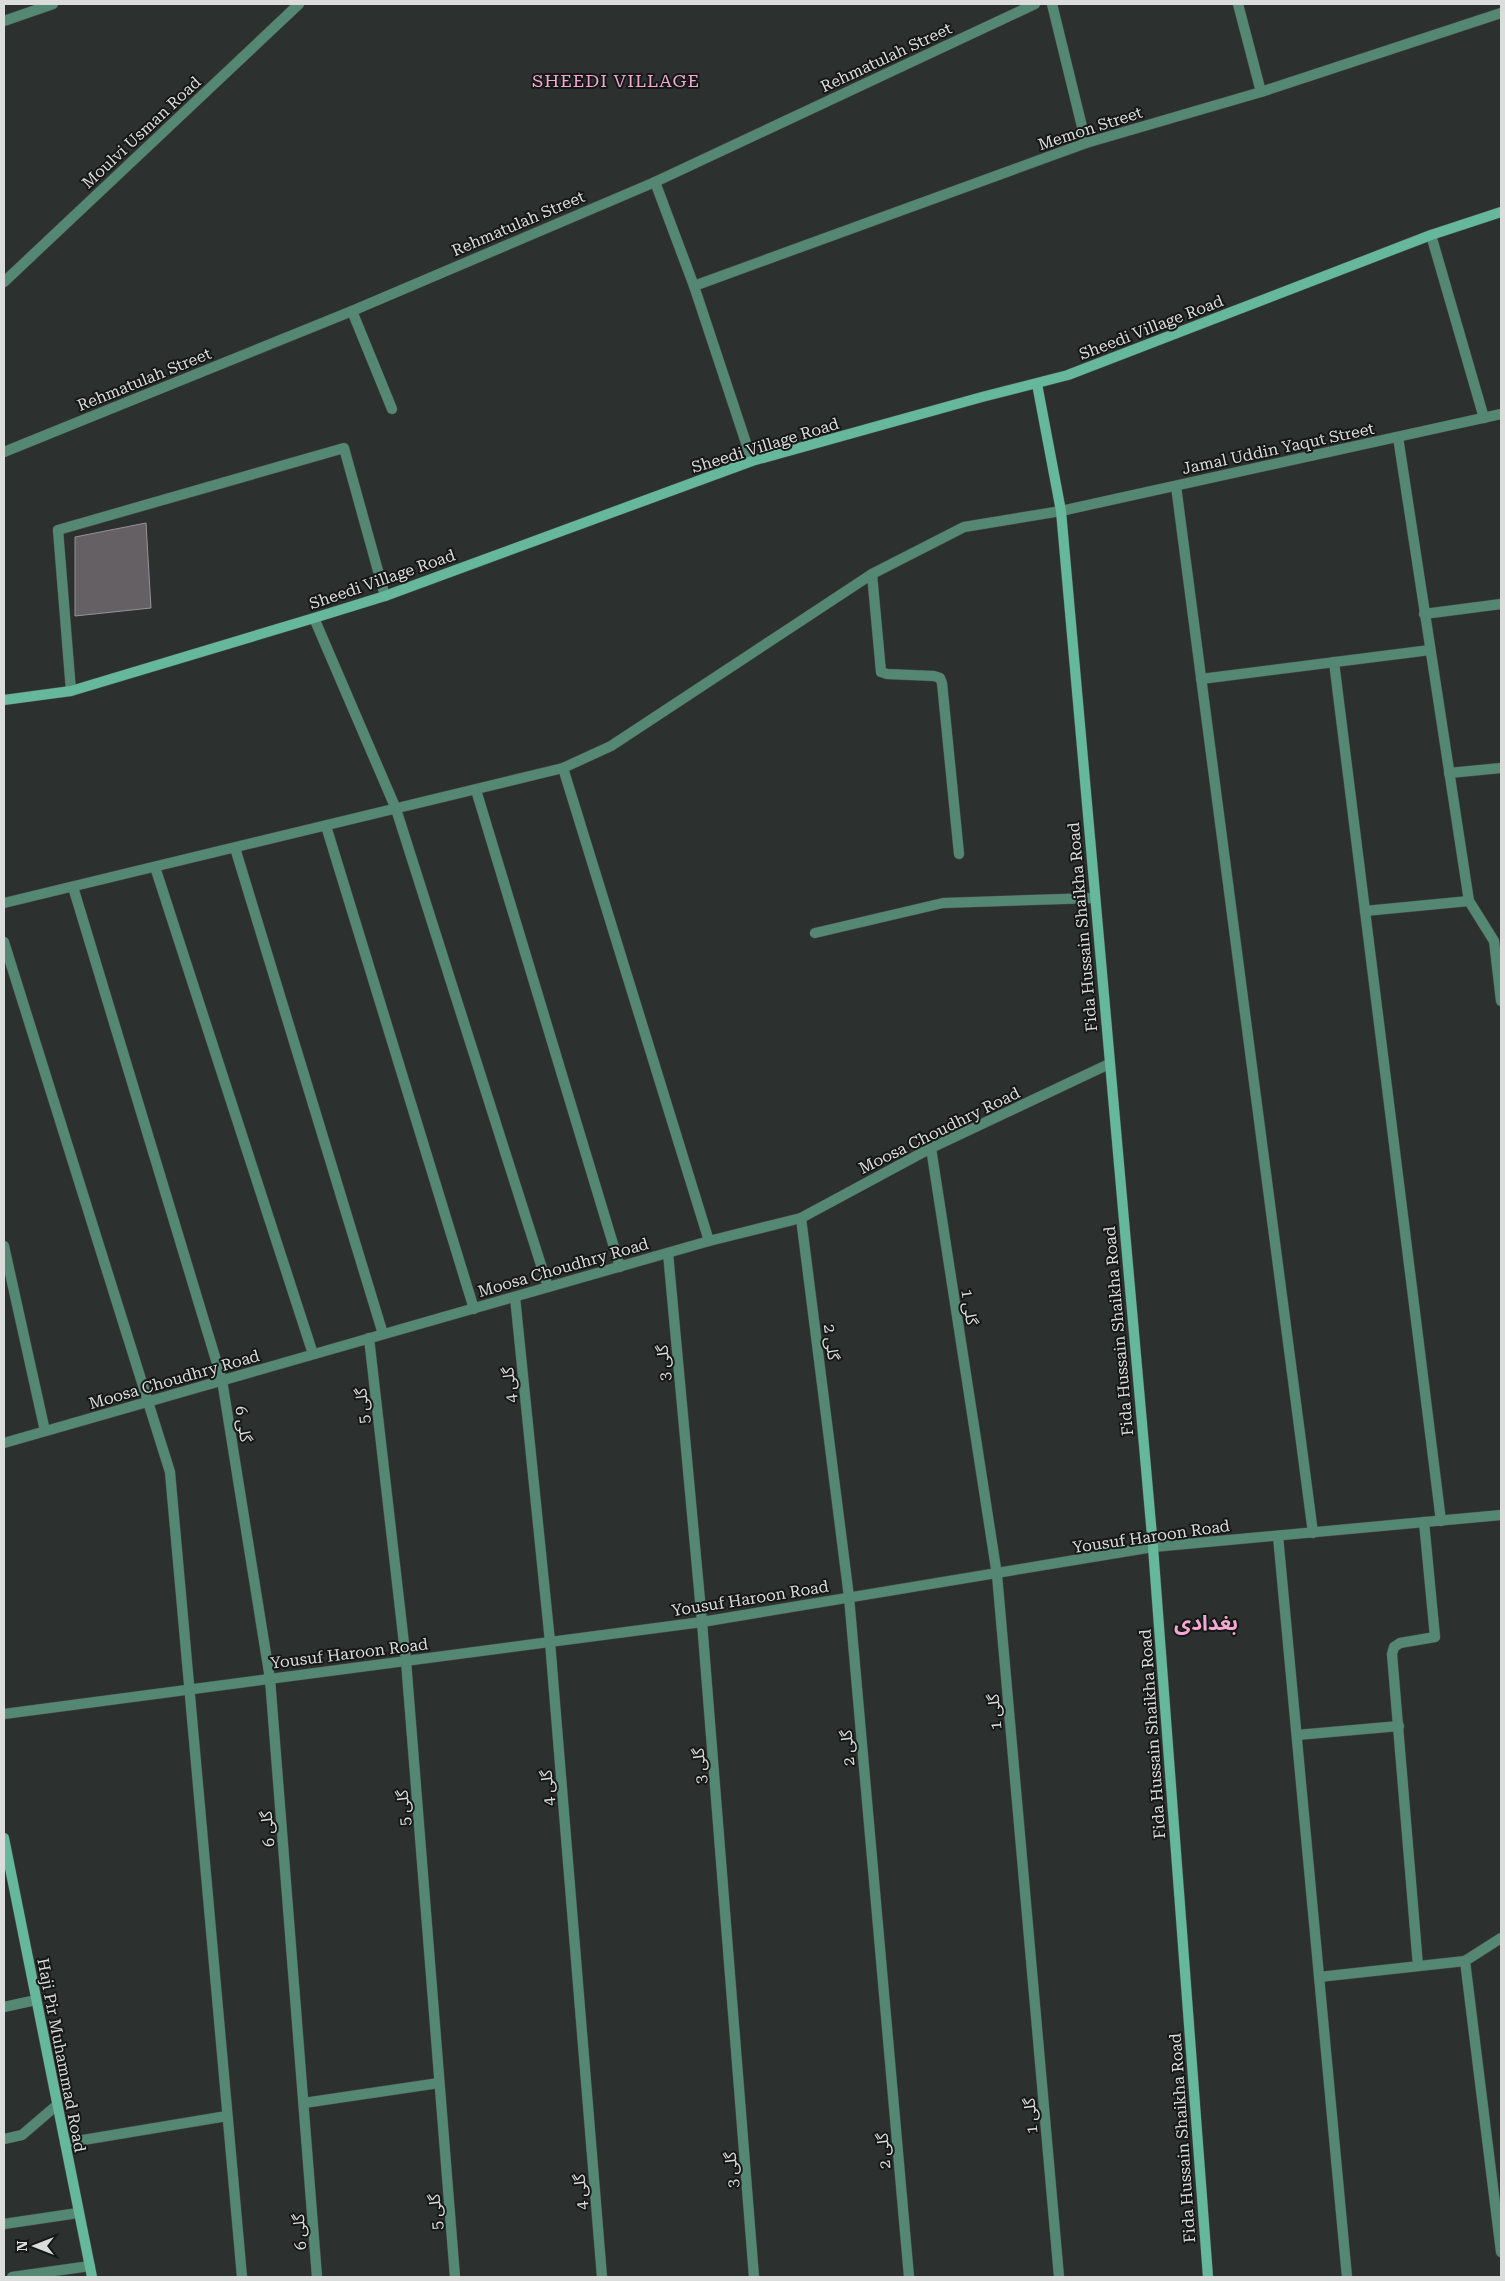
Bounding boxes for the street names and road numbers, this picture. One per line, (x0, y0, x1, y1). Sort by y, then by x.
street label: Rehmatulah Street (817, 19, 955, 96)
street label: Moulvi Usman Road (78, 72, 205, 192)
street label: Memon Street (1036, 103, 1145, 154)
street label: Rehmatulah Street (449, 187, 588, 260)
street label: Sheedi Village Road (1076, 291, 1226, 364)
street label: Rehmatulah Street (74, 344, 214, 415)
street label: Sheedi Village Road (689, 414, 841, 477)
street label: Jamal Uddin Yaqut Street (1180, 419, 1376, 478)
street label: Sheedi Village Road (307, 546, 458, 613)
street label: Fida Hussain Shaikha Road (1064, 821, 1101, 1033)
street label: Moosa Choudhry Road (856, 1083, 1023, 1178)
street label: Fida Hussain Shaikha Road (1100, 1225, 1137, 1437)
street label: Moosa Choudhry Road (475, 1234, 651, 1301)
street label: گلی 1 (957, 1288, 982, 1327)
street label: گلی 2 (820, 1323, 843, 1362)
street label: گلی 3 (652, 1344, 675, 1382)
street label: Moosa Choudhry Road (86, 1346, 262, 1413)
street label: گلی 4 (498, 1366, 521, 1404)
street label: گلی 5 (351, 1387, 374, 1425)
street label: گلی 6 (231, 1405, 256, 1444)
street label: Yousuf Haroon Road (1071, 1516, 1231, 1557)
street label: Yousuf Haroon Road (670, 1577, 830, 1620)
street label: Fida Hussain Shaikha Road (1136, 1628, 1169, 1840)
street label: Yousuf Haroon Road (269, 1634, 429, 1673)
street label: گلی 1 (983, 1693, 1006, 1731)
street label: گلی 2 (836, 1729, 859, 1767)
street label: گلی 3 (688, 1747, 711, 1785)
street label: گلی 4 (536, 1769, 559, 1807)
street label: گلی 5 (392, 1789, 415, 1827)
street label: گلی 6 (256, 1810, 279, 1848)
street label: Haji Pir Muhammad Road (33, 1956, 90, 2154)
street label: Fida Hussain Shaikha Road (1166, 2032, 1199, 2244)
street label: گلی 1 (1019, 2097, 1042, 2135)
street label: گلی 2 (872, 2132, 895, 2170)
street label: گلی 3 (720, 2151, 743, 2189)
street label: گلی 4 (569, 2173, 592, 2211)
street label: گلی 5 (424, 2193, 447, 2231)
street label: گلی 6 (289, 2213, 310, 2251)

